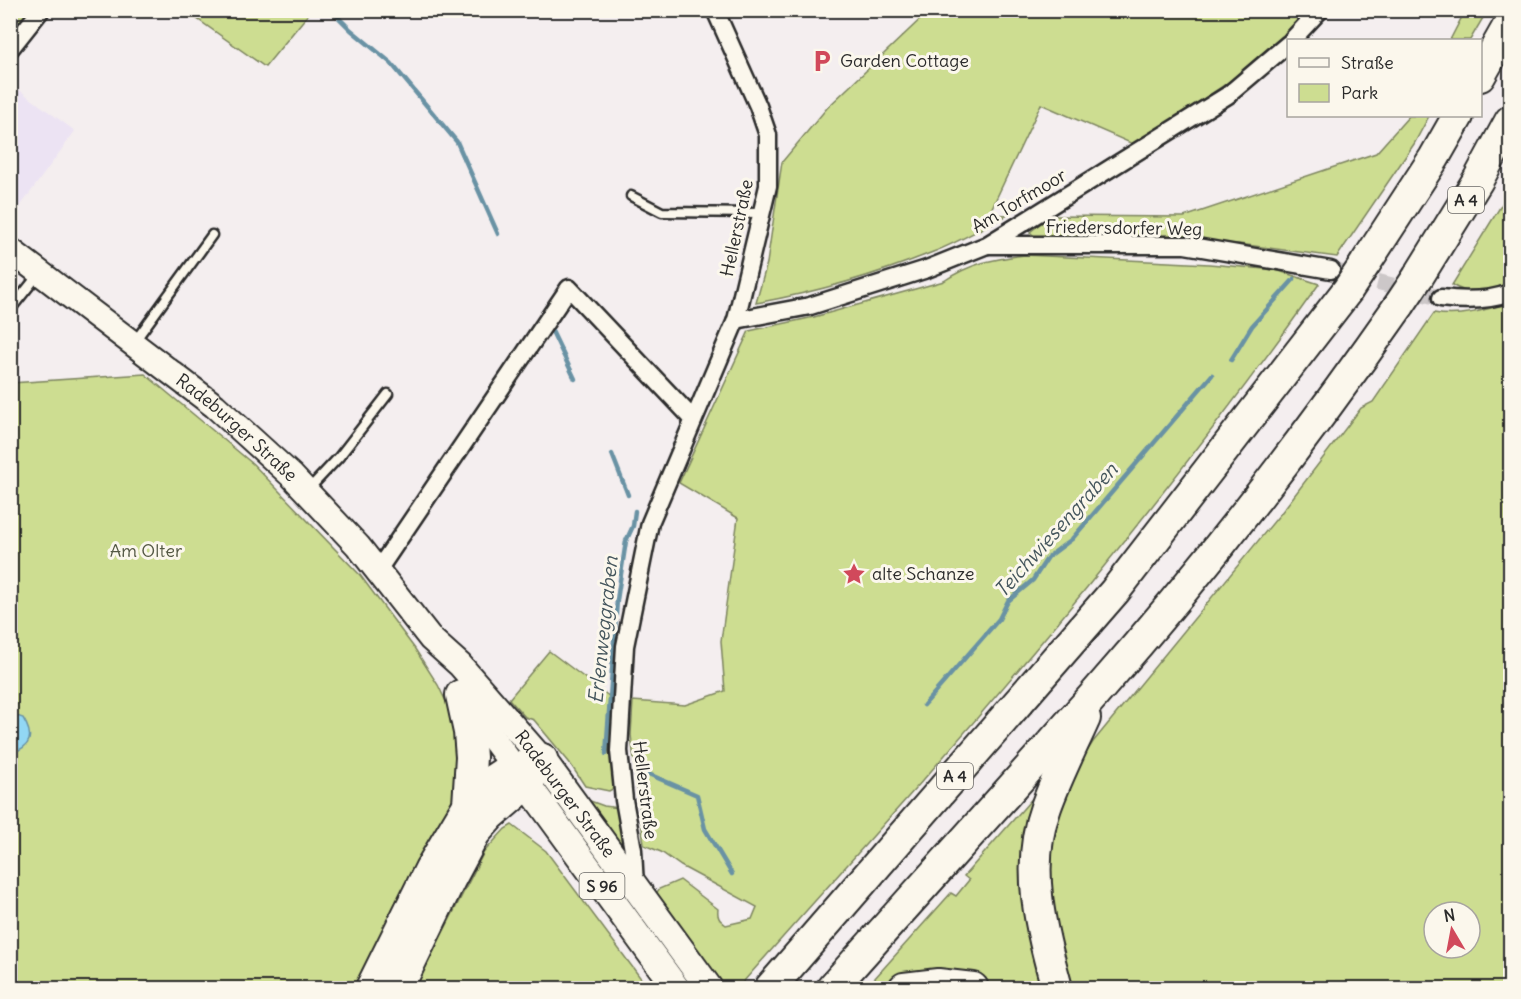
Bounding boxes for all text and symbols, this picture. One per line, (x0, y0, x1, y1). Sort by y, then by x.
legend (1287, 39, 1482, 117)
parking icon: Garden Cottage (809, 48, 835, 74)
place label: Garden Cottage (840, 49, 969, 72)
text: Straße (1341, 51, 1394, 74)
text: Park (1341, 81, 1378, 104)
street label: Am Torfmoor (967, 163, 1071, 238)
street label: Hellerstraße (715, 177, 758, 279)
road number: A 4 (1448, 187, 1484, 213)
street label: Friedersdorfer Weg (1046, 215, 1202, 240)
street label: Radeburger Straße (171, 368, 302, 486)
water label: Teichwiesengraben (989, 457, 1123, 602)
park label: Am Olter (110, 539, 183, 562)
water label: Erlenweggraben (582, 555, 623, 705)
place icon: alte Schanze (841, 561, 867, 587)
place label: alte Schanze (872, 562, 974, 585)
street label: Radeburger Straße (510, 726, 621, 862)
street label: Hellerstraße (628, 740, 663, 840)
road number: A 4 (937, 763, 973, 789)
road number: S 96 (580, 873, 624, 899)
north arrow (1422, 900, 1482, 960)
text: N (1442, 904, 1457, 926)

